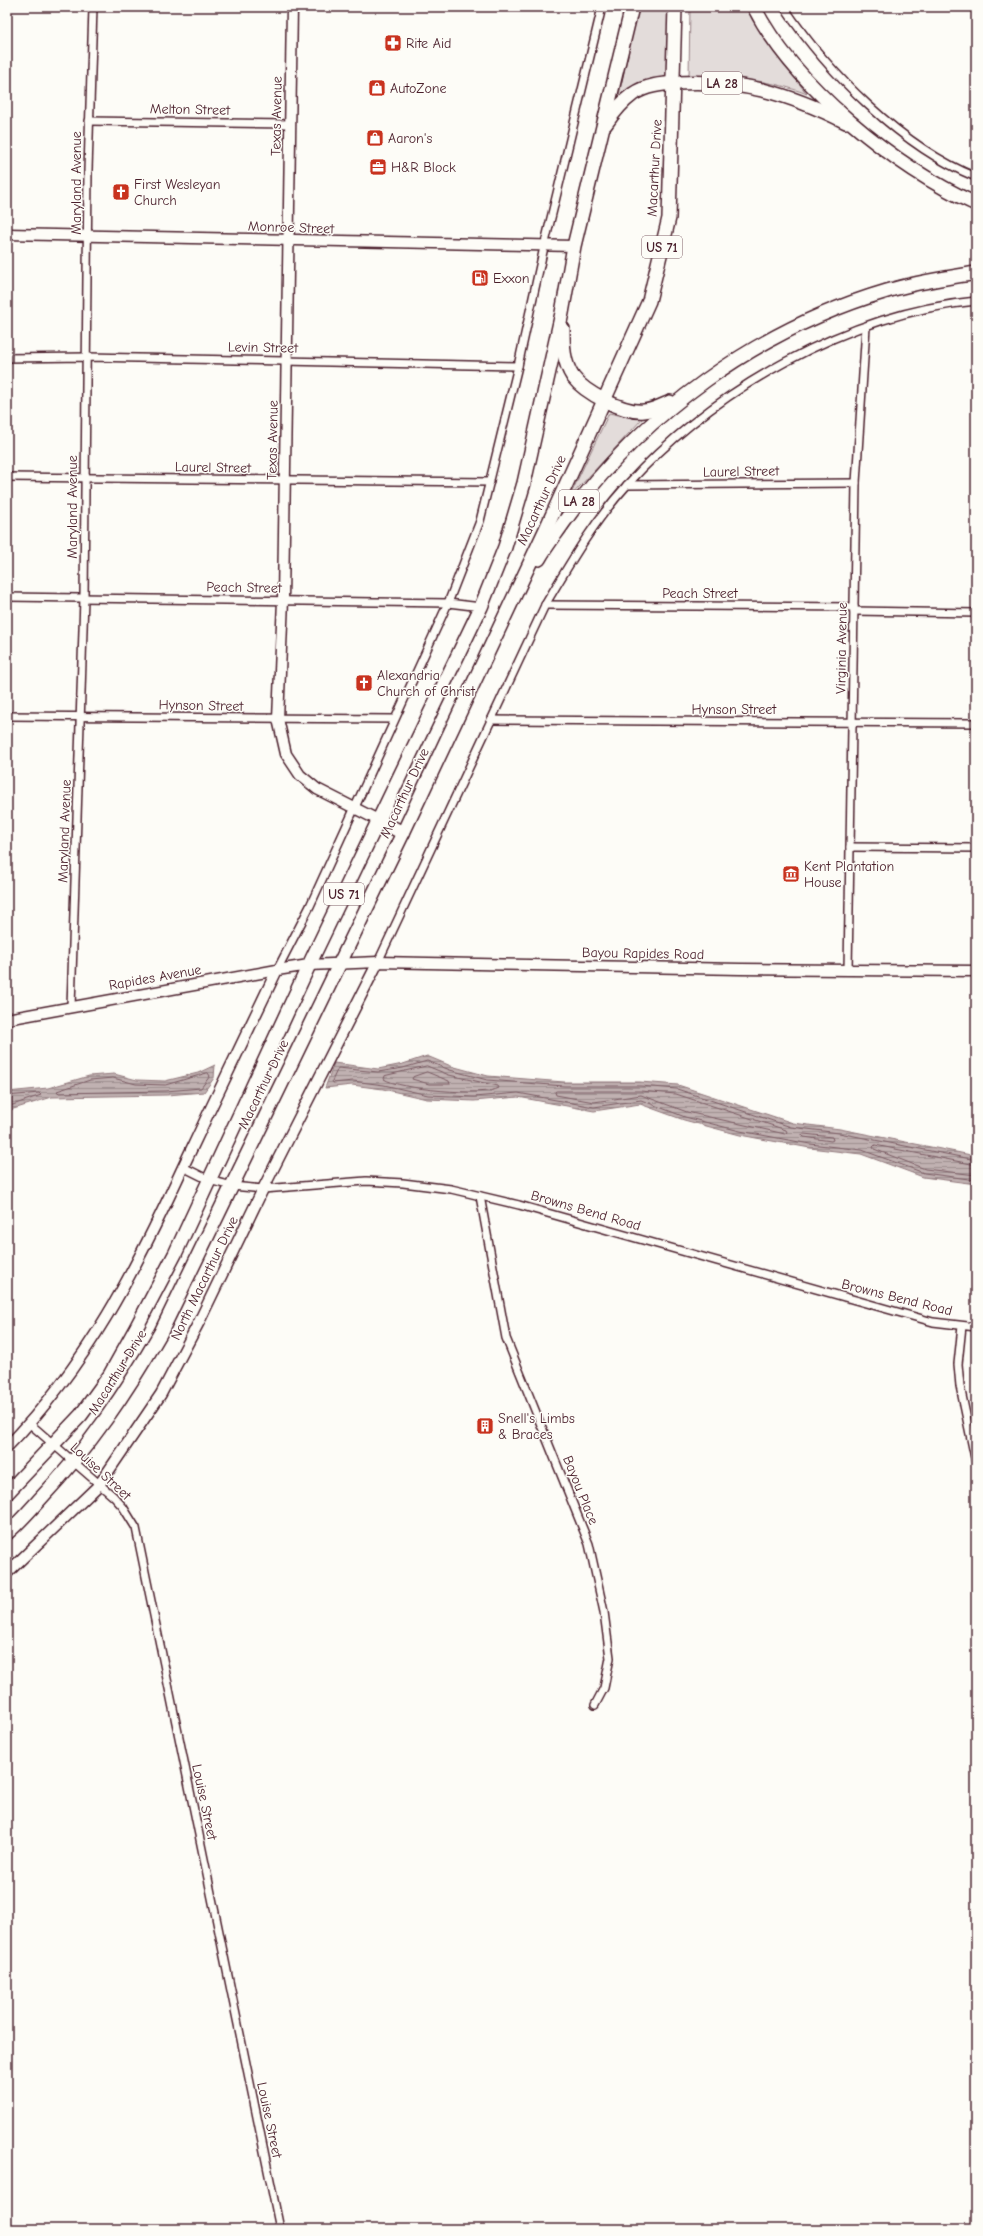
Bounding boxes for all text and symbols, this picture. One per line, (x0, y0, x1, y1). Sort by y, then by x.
pharmacy icon: Rite Aid (383, 33, 403, 53)
place label: Rite Aid (406, 35, 452, 52)
road number: LA 28 (702, 72, 742, 94)
street label: Texas Avenue (267, 76, 286, 156)
shop icon: AutoZone (367, 78, 387, 98)
place label: AutoZone (390, 80, 447, 97)
street label: Melton Street (150, 100, 231, 119)
street label: Macarthur Drive (643, 119, 666, 217)
shop icon: Aaron's (365, 128, 385, 148)
place label: Aaron's (388, 130, 433, 147)
street label: Maryland Avenue (68, 131, 85, 235)
office icon: H&R Block (368, 157, 388, 177)
place label: H&R Block (391, 159, 456, 176)
place label: First Wesleyan Church (134, 176, 220, 209)
church icon: First Wesleyan Church (111, 182, 131, 202)
street label: Monroe Street (248, 217, 335, 238)
road number: US 71 (642, 236, 682, 258)
fuel station icon: Exxon (470, 268, 490, 288)
place label: Exxon (493, 270, 530, 287)
street label: Levin Street (228, 338, 299, 357)
street label: Texas Avenue (263, 400, 282, 480)
street label: Macarthur Drive (513, 452, 570, 548)
street label: Maryland Avenue (64, 455, 81, 559)
street label: Laurel Street (175, 458, 252, 477)
street label: Laurel Street (703, 462, 780, 481)
road number: LA 28 (559, 490, 599, 512)
street label: Peach Street (206, 578, 283, 597)
street label: Peach Street (662, 585, 739, 602)
street label: Virginia Avenue (832, 602, 851, 694)
place label: Alexandria Church of Christ (377, 667, 476, 700)
church icon: Alexandria Church of Christ (354, 673, 374, 693)
street label: Hynson Street (158, 696, 245, 715)
street label: Hynson Street (692, 701, 777, 718)
street label: Macarthur Drive (376, 745, 433, 841)
street label: Maryland Avenue (54, 779, 75, 883)
place label: Kent Plantation House (804, 858, 894, 891)
museum icon: Kent Plantation House (781, 864, 801, 884)
road number: US 71 (324, 883, 364, 905)
street label: Bayou Rapides Road (582, 944, 704, 963)
street label: Rapides Avenue (108, 961, 203, 994)
street label: Macarthur Drive (234, 1037, 292, 1132)
street label: Browns Bend Road (529, 1187, 643, 1234)
street label: North Macarthur Drive (167, 1213, 242, 1343)
street label: Browns Bend Road (840, 1275, 954, 1319)
street label: Macarthur Drive (84, 1326, 150, 1418)
place label: Snell's Limbs & Braces (498, 1410, 575, 1443)
building icon: Snell's Limbs & Braces (475, 1416, 495, 1436)
street label: Louise Street (67, 1439, 135, 1505)
street label: Bayou Place (559, 1453, 602, 1527)
street label: Louise Street (188, 1763, 221, 1843)
street label: Louise Street (253, 2081, 286, 2161)

